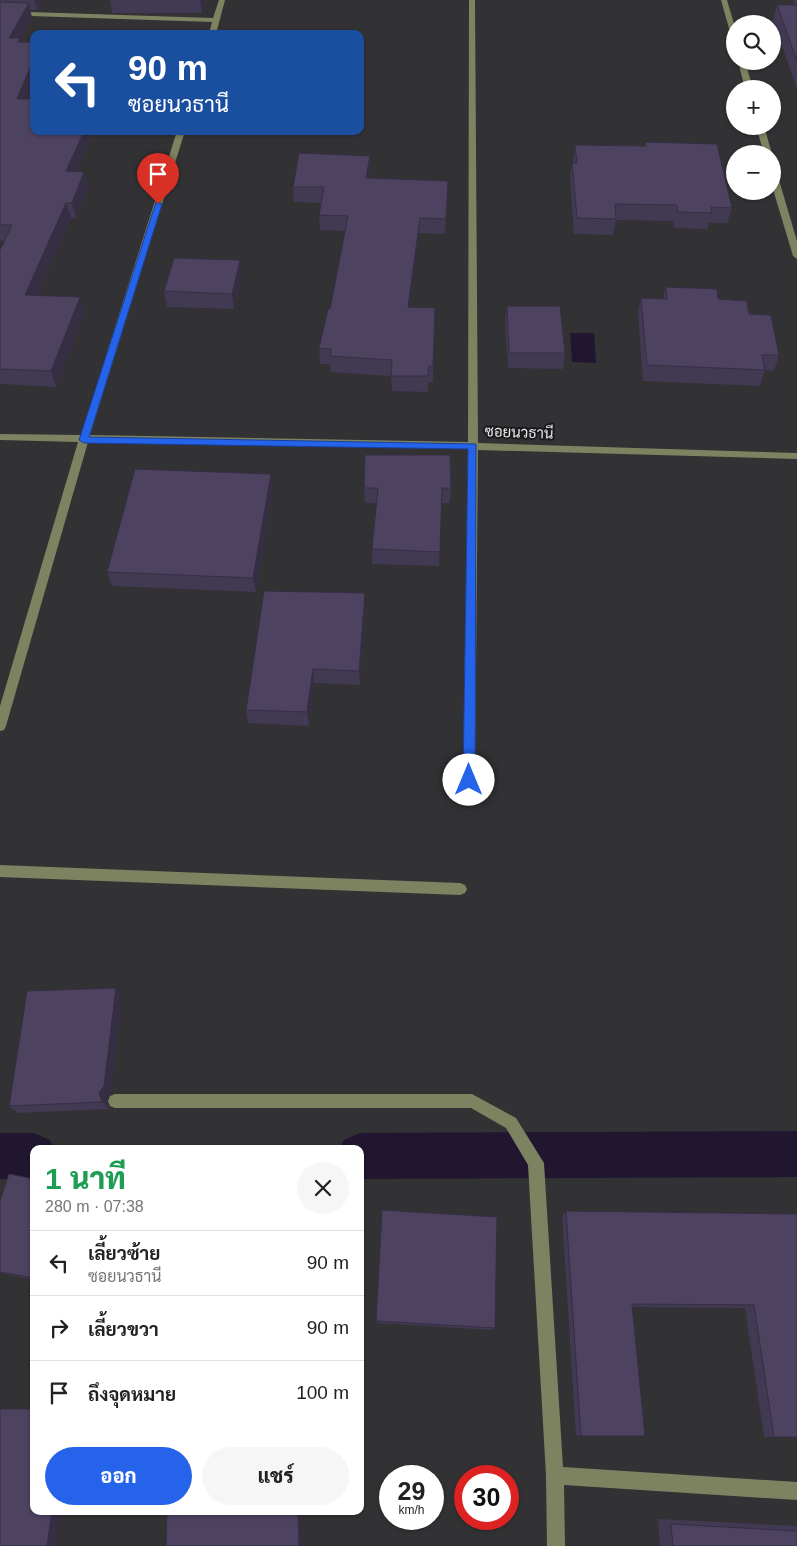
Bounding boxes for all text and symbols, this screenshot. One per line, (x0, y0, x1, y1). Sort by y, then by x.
map controls (726, 15, 781, 200)
button: search (726, 15, 781, 70)
text: 90 m (128, 48, 208, 87)
icon: left (45, 50, 110, 115)
button: + (726, 80, 781, 135)
text: ซอยนวธานี (128, 92, 229, 117)
button: − (726, 145, 781, 200)
pin (137, 153, 179, 204)
icon: arrive (144, 160, 172, 188)
street label: ซอยนวธานี (484, 421, 554, 442)
position arrow (442, 753, 494, 805)
text: 1 นาที (45, 1162, 126, 1195)
button: close (297, 1162, 349, 1214)
text: 280 m · 07:38 (45, 1198, 144, 1215)
text: เลี้ยวซ้าย (88, 1243, 160, 1264)
icon: left (45, 1249, 73, 1277)
text: 90 m (307, 1252, 349, 1273)
text: ซอยนวธานี (88, 1268, 161, 1285)
icon: right (45, 1314, 73, 1342)
text: 90 m (307, 1317, 349, 1338)
text: เลี้ยวขวา (88, 1319, 159, 1340)
icon: arrive (45, 1379, 73, 1407)
text: 100 m (296, 1382, 349, 1403)
text: ถึงจุดหมาย (88, 1384, 176, 1405)
button: ออก (45, 1447, 192, 1505)
button: แชร์ (202, 1447, 349, 1505)
speed limit sign: 30 (454, 1465, 519, 1530)
text: 29 (398, 1477, 425, 1505)
text: km/h (398, 1503, 425, 1517)

